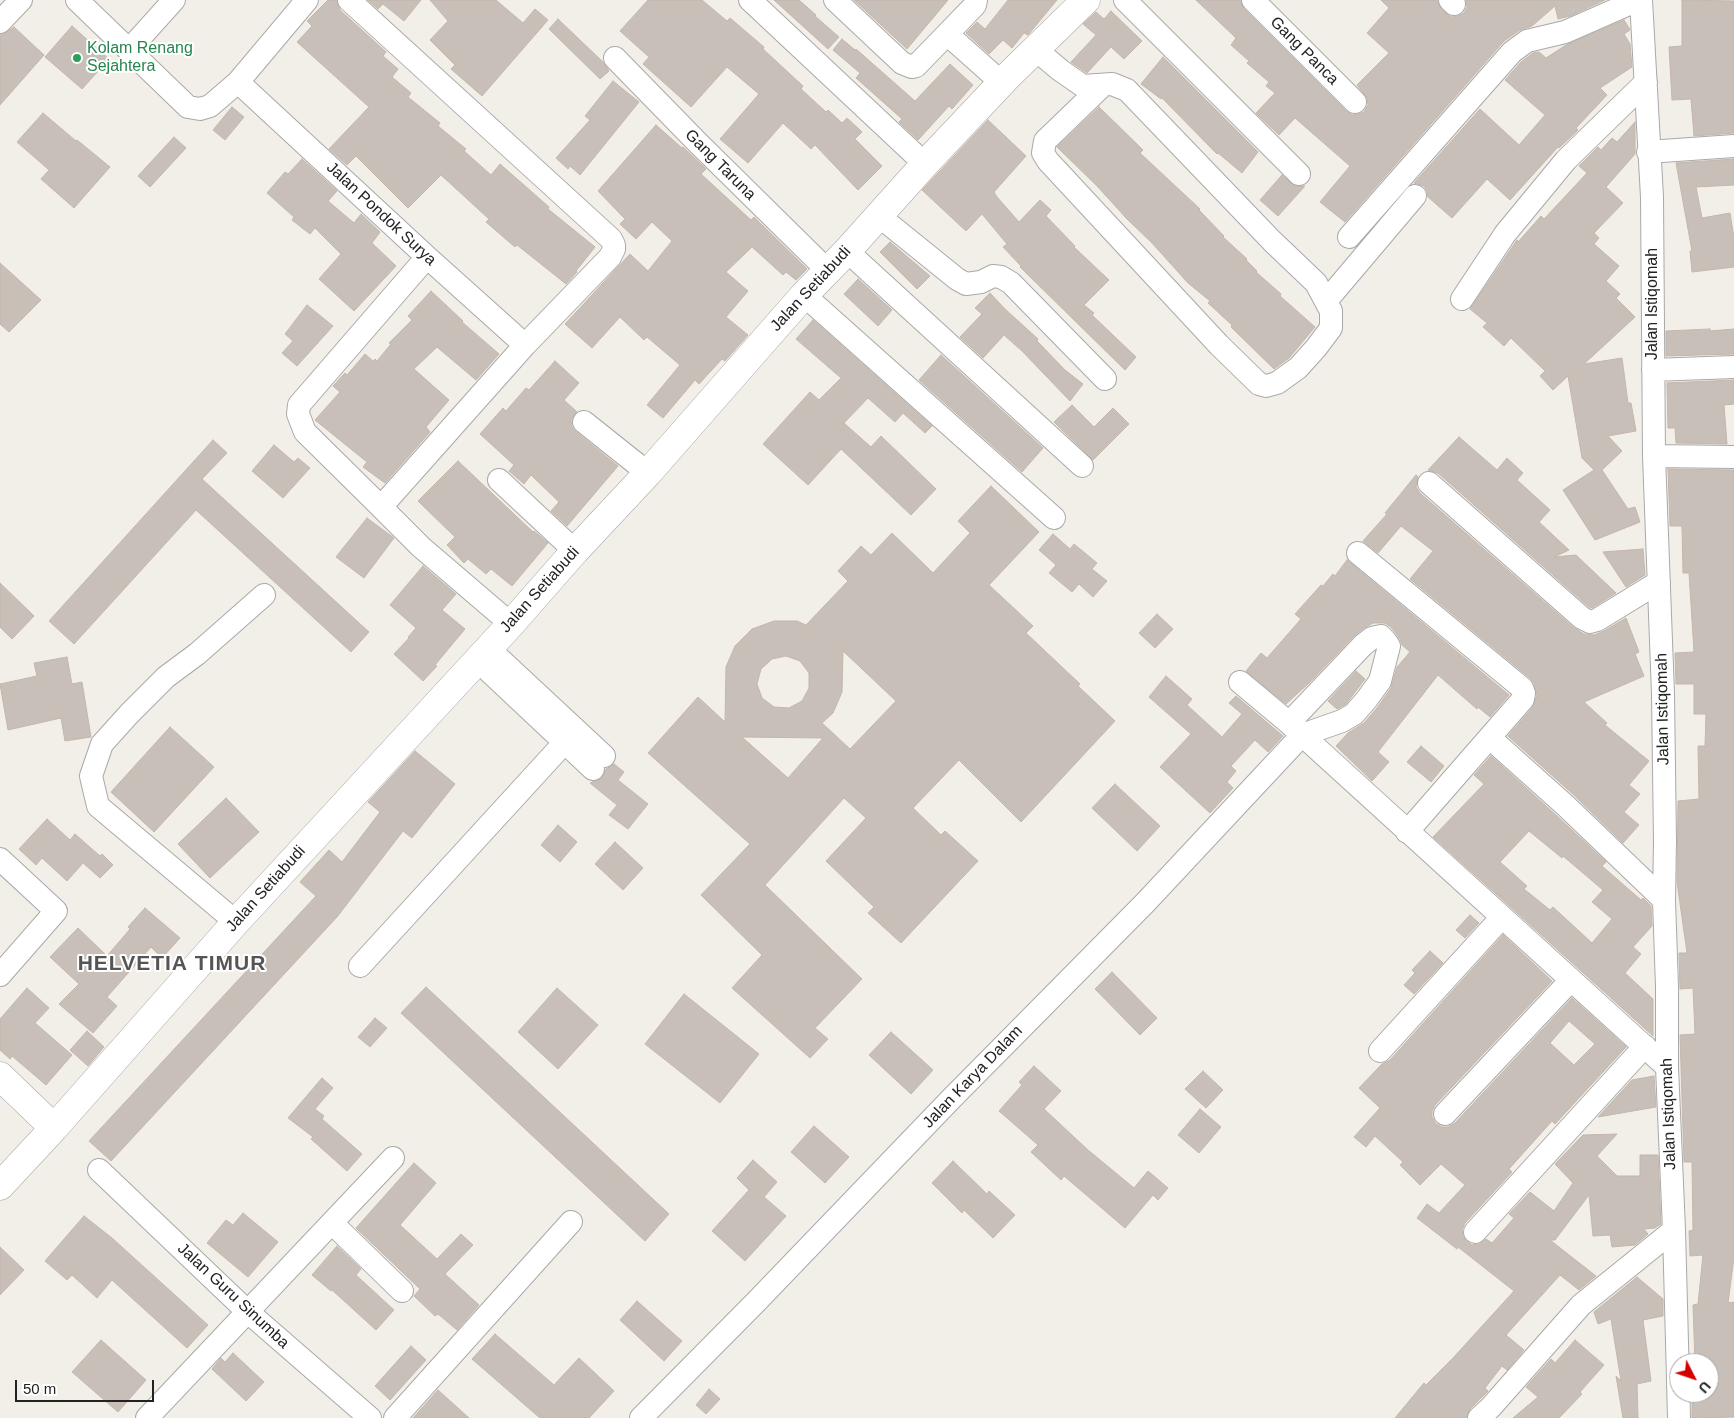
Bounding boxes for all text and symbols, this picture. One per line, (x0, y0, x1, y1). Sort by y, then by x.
street label: Gang Panca (1266, 13, 1342, 89)
place label: Kolam Renang Sejahtera (87, 39, 193, 77)
marker: Kolam Renang Sejahtera (71, 52, 83, 64)
street label: Gang Taruna (681, 126, 759, 204)
street label: Jalan Pondok Surya (322, 158, 440, 270)
street label: Jalan Setiabudi (767, 242, 855, 336)
street label: Jalan Istiqomah (1643, 248, 1663, 360)
street label: Jalan Setiabudi (496, 543, 584, 637)
street label: Jalan Istiqomah (1652, 653, 1674, 765)
street label: Jalan Setiabudi (222, 842, 310, 936)
district label: HELVETIA TIMUR (76, 951, 268, 977)
street label: Jalan Karya Dalam (919, 1022, 1027, 1132)
street label: Jalan Istiqomah (1657, 1058, 1681, 1170)
street label: Jalan Guru Sinumba (173, 1239, 293, 1353)
north arrow (1669, 1353, 1719, 1403)
scale bar (18, 1370, 156, 1402)
text: U (1695, 1378, 1714, 1396)
text: 50 m (23, 1380, 56, 1397)

